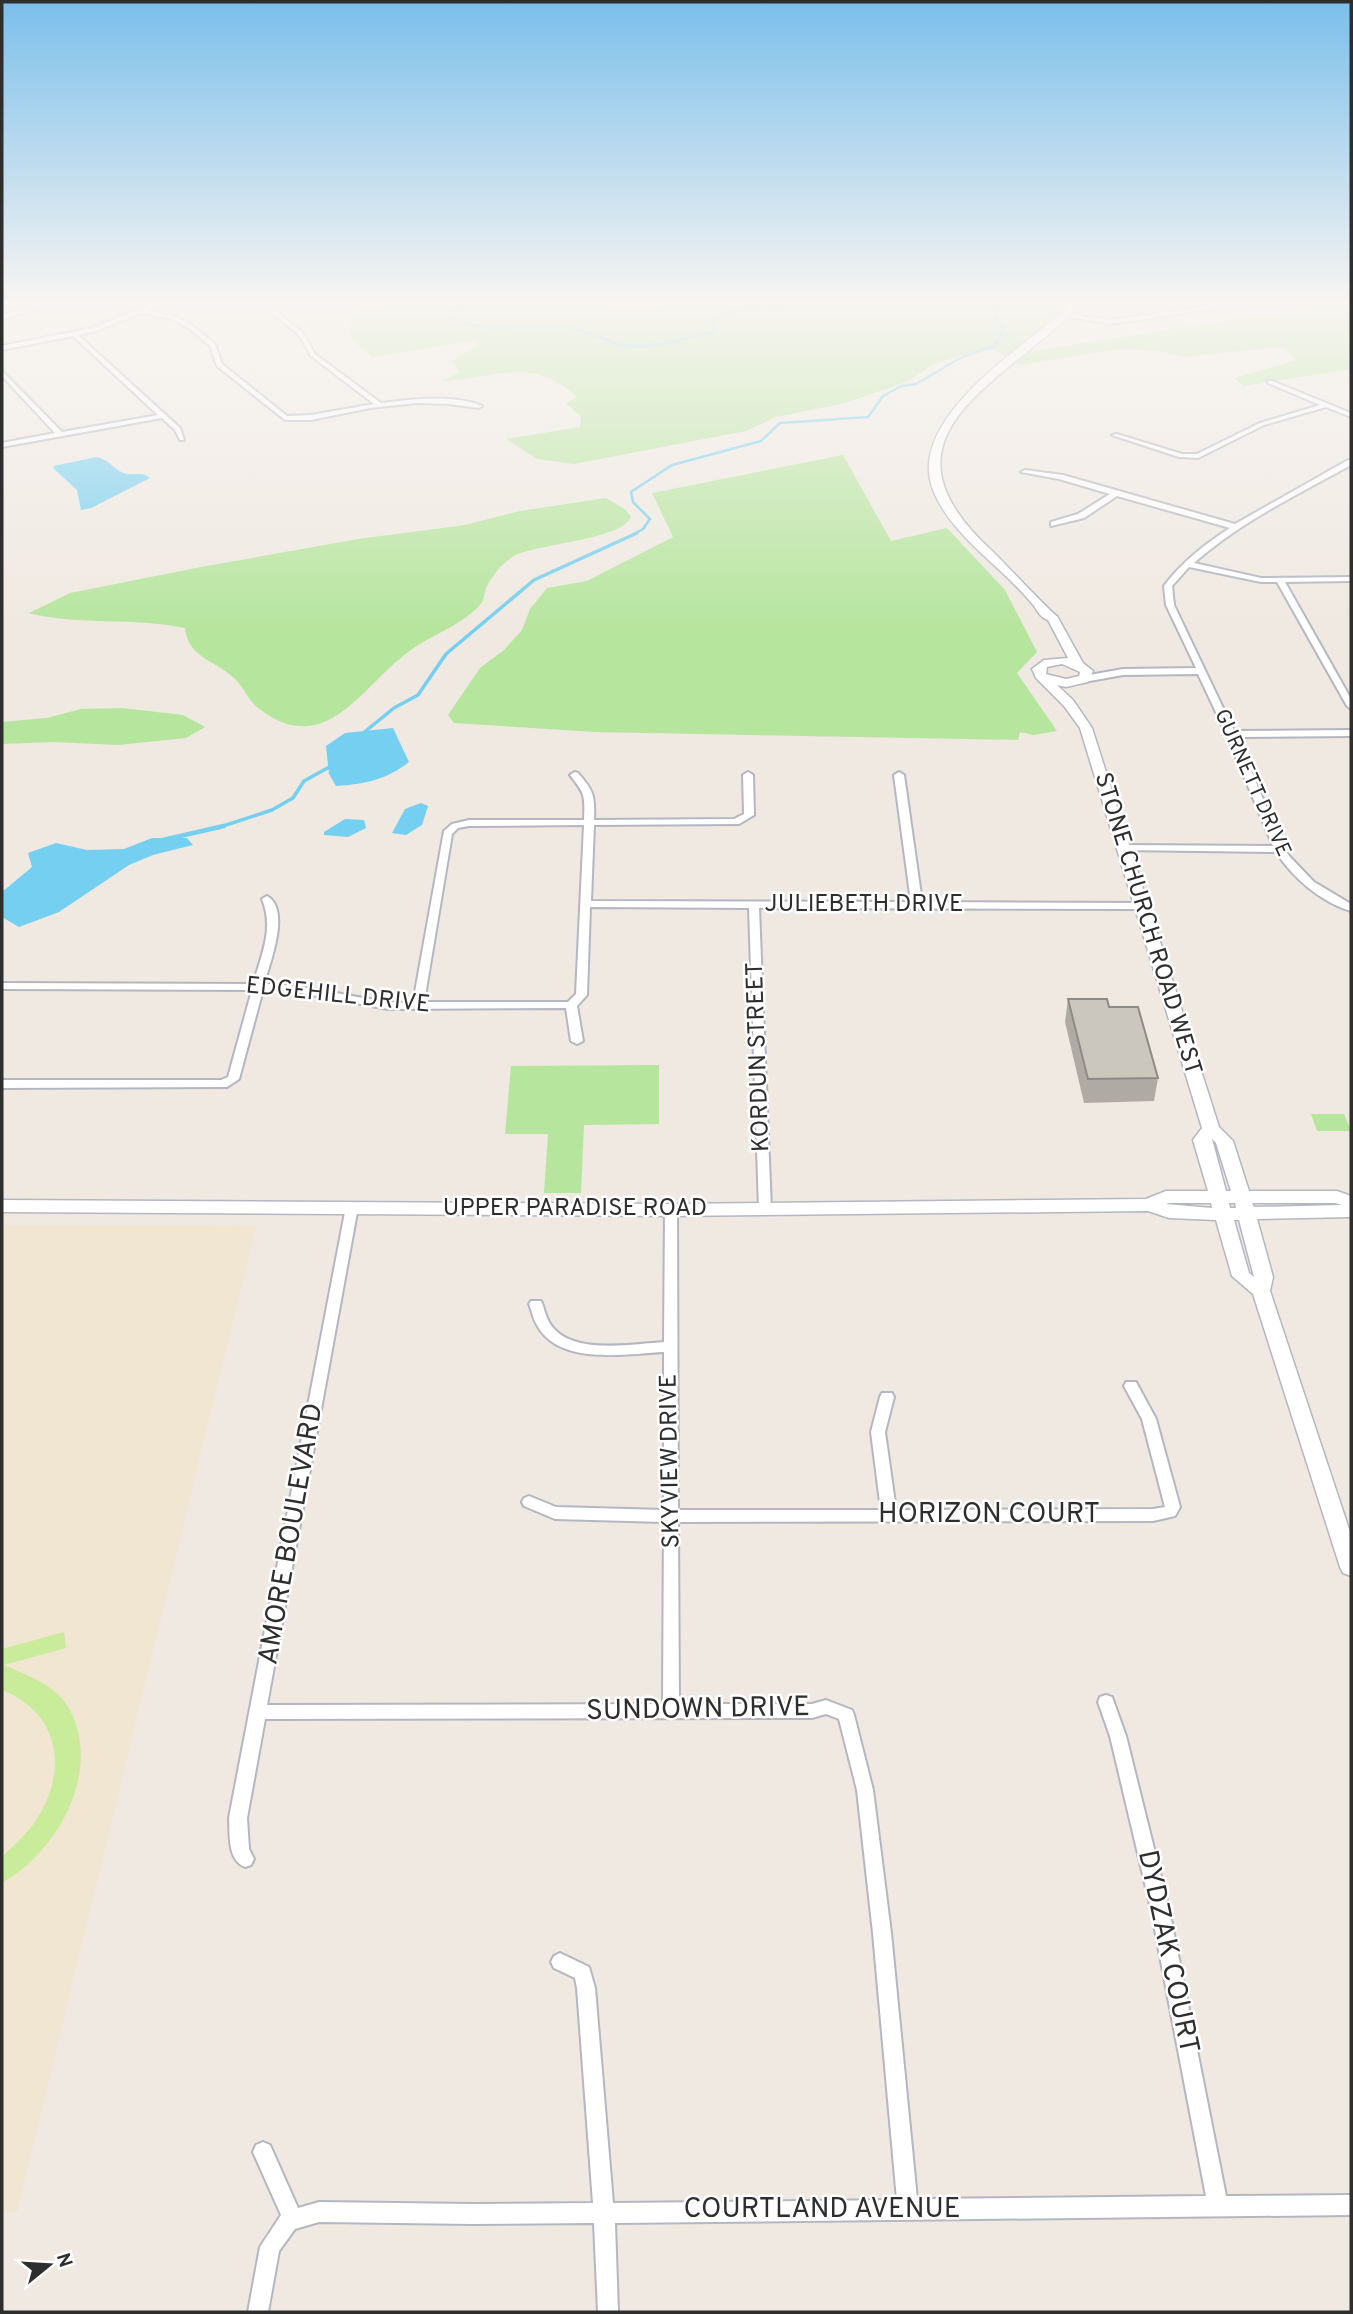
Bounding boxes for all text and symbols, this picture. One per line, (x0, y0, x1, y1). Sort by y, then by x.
street label: GURNETT DRIVE (1207, 705, 1297, 861)
street label: STONE CHURCH ROAD WEST (1087, 769, 1207, 1079)
street label: JULIEBETH DRIVE (765, 890, 963, 920)
street label: KORDUN STREET (741, 961, 777, 1153)
street label: EDGEHILL DRIVE (244, 971, 432, 1021)
street label: UPPER PARADISE ROAD (443, 1194, 707, 1224)
street label: SKYVIEW DRIVE (654, 1373, 688, 1549)
street label: AMORE BOULEVARD (251, 1400, 333, 1668)
street label: HORIZON COURT (878, 1497, 1100, 1533)
street label: SUNDOWN DRIVE (586, 1690, 810, 1730)
street label: DYDZAK COURT (1128, 1847, 1206, 2057)
street label: COURTLAND AVENUE (683, 2192, 961, 2228)
north arrow (14, 2230, 84, 2300)
text: N (50, 2250, 77, 2271)

